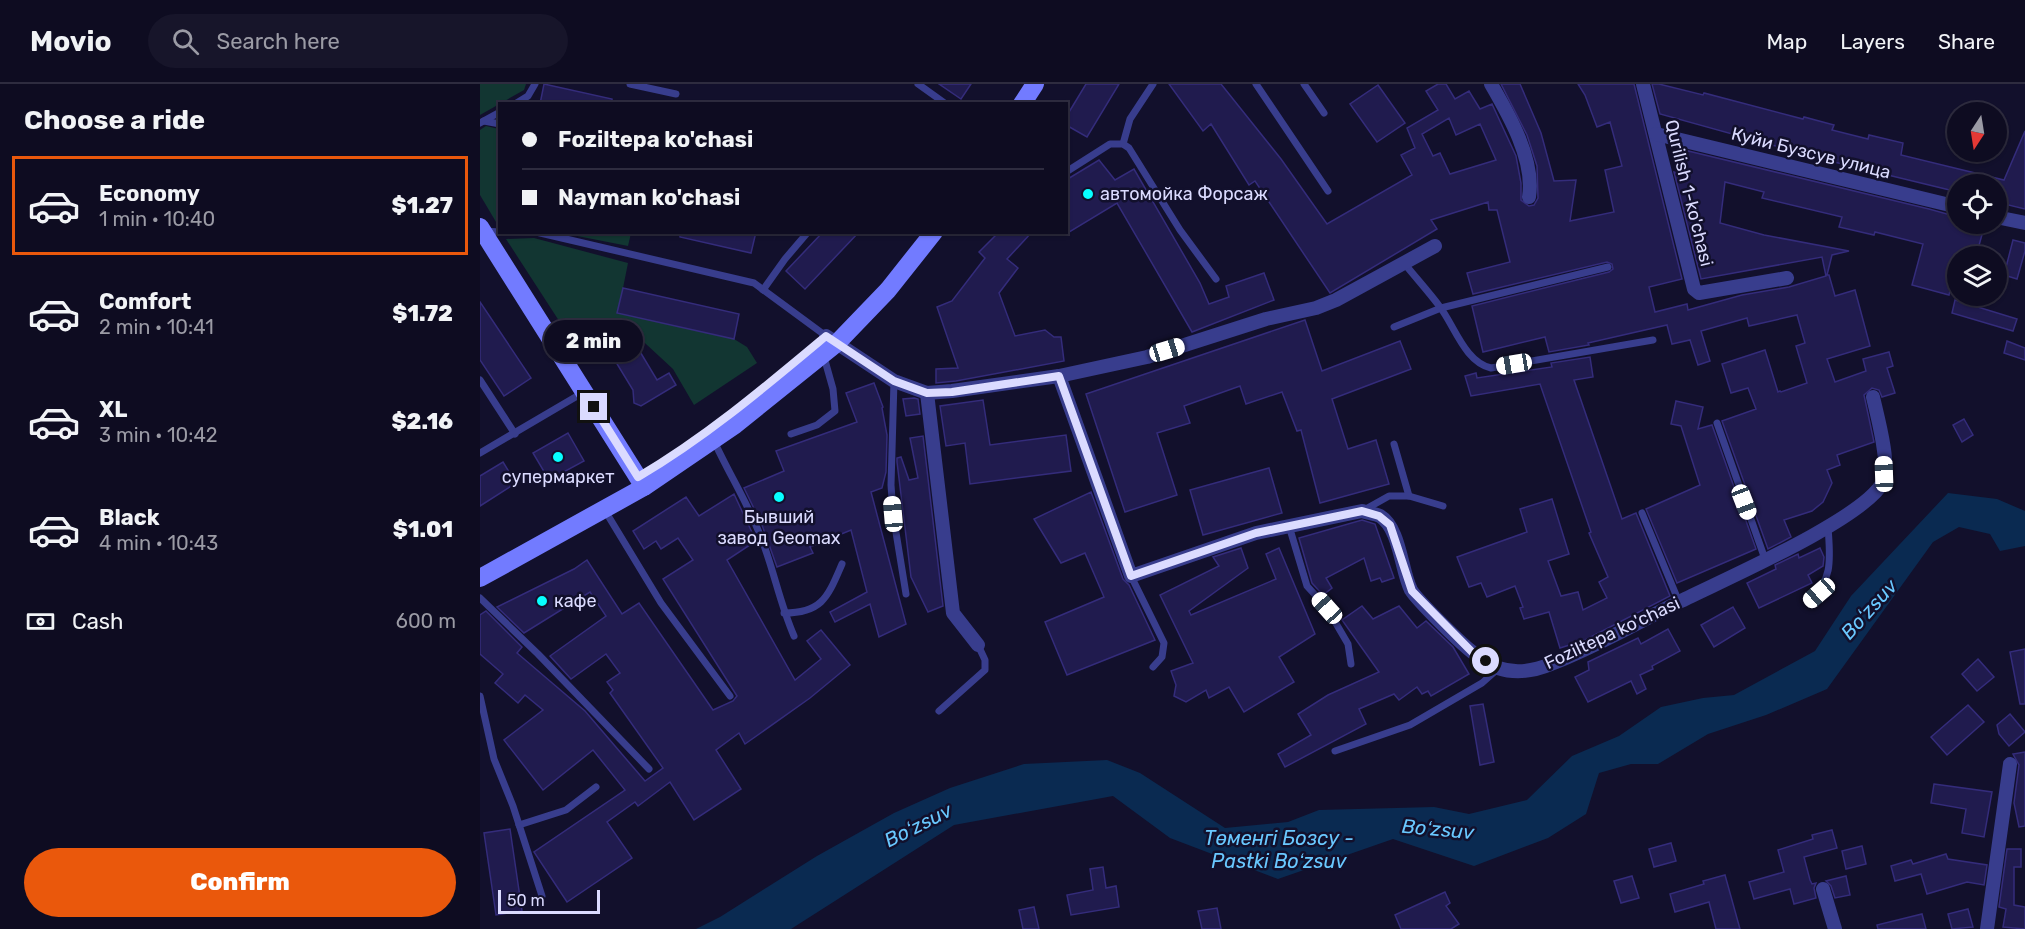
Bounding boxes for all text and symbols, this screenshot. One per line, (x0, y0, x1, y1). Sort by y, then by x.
search box (148, 14, 568, 68)
text: Movio (30, 25, 112, 58)
icon: search (169, 25, 202, 58)
text: Search here (217, 28, 340, 55)
text: Map (1766, 29, 1807, 54)
text: Layers (1840, 29, 1905, 54)
text: Share (1938, 29, 1995, 54)
north arrow (1947, 102, 2007, 162)
map controls (1947, 102, 2007, 306)
text: Choose a ride (24, 104, 205, 136)
street label: Qurilish 1-ko'chasi (1660, 117, 1718, 269)
street label: Куйи Бузсув улица (1729, 123, 1893, 183)
text: Foziltepa ko'chasi (558, 126, 753, 153)
button: locate (1947, 174, 2007, 234)
icon: car (27, 179, 81, 233)
text: Economy (99, 180, 200, 207)
place label: автомойка Форсаж (1100, 183, 1268, 205)
text: Nayman ko'chasi (558, 184, 740, 211)
marker: автомойка Форсаж (1081, 187, 1095, 201)
text: $1.27 (392, 192, 453, 219)
text: 1 min · 10:40 (99, 207, 215, 231)
button: layers (1947, 246, 2007, 306)
icon: car (27, 287, 81, 341)
text: Comfort (99, 288, 191, 315)
text: $1.72 (392, 300, 453, 327)
text: 2 min · 10:41 (99, 315, 214, 339)
callout: 2 min (544, 320, 644, 362)
text: 2 min (566, 329, 621, 353)
car (1147, 336, 1187, 364)
car (1495, 352, 1533, 376)
route end (580, 393, 607, 420)
icon: car (27, 395, 81, 449)
text: XL (99, 396, 127, 423)
text: $2.16 (391, 408, 453, 435)
text: 3 min · 10:42 (99, 423, 218, 447)
marker: супермаркет (551, 450, 565, 464)
car (1874, 456, 1894, 492)
place label: супермаркет (502, 466, 614, 488)
car (1729, 482, 1759, 522)
marker: Бывший завод Geomax (772, 490, 786, 504)
car (882, 495, 904, 533)
icon: car (27, 503, 81, 557)
text: Black (99, 504, 160, 531)
place label: Бывший завод Geomax (717, 506, 841, 549)
text: $1.01 (393, 516, 453, 543)
text: 4 min · 10:43 (99, 531, 218, 555)
water label: Boʻzsuv (1836, 573, 1903, 644)
car (1800, 574, 1838, 612)
car (1308, 589, 1346, 627)
place label: кафе (554, 590, 597, 612)
street label: Foziltepa ko'chasi (1541, 592, 1683, 674)
marker: кафе (535, 594, 549, 608)
icon: cash (24, 605, 57, 638)
text: Cash (72, 608, 123, 635)
text: 600 m (396, 609, 456, 633)
route start (1472, 647, 1499, 674)
water label: Boʻzsuv (880, 797, 957, 852)
water label: Boʻzsuv (1401, 814, 1476, 844)
water label: Төменгі Бозсу - Pastki Boʻzsuv (1204, 826, 1354, 873)
button: Confirm (24, 848, 456, 917)
scale bar (498, 887, 600, 914)
text: 50 m (507, 891, 545, 910)

